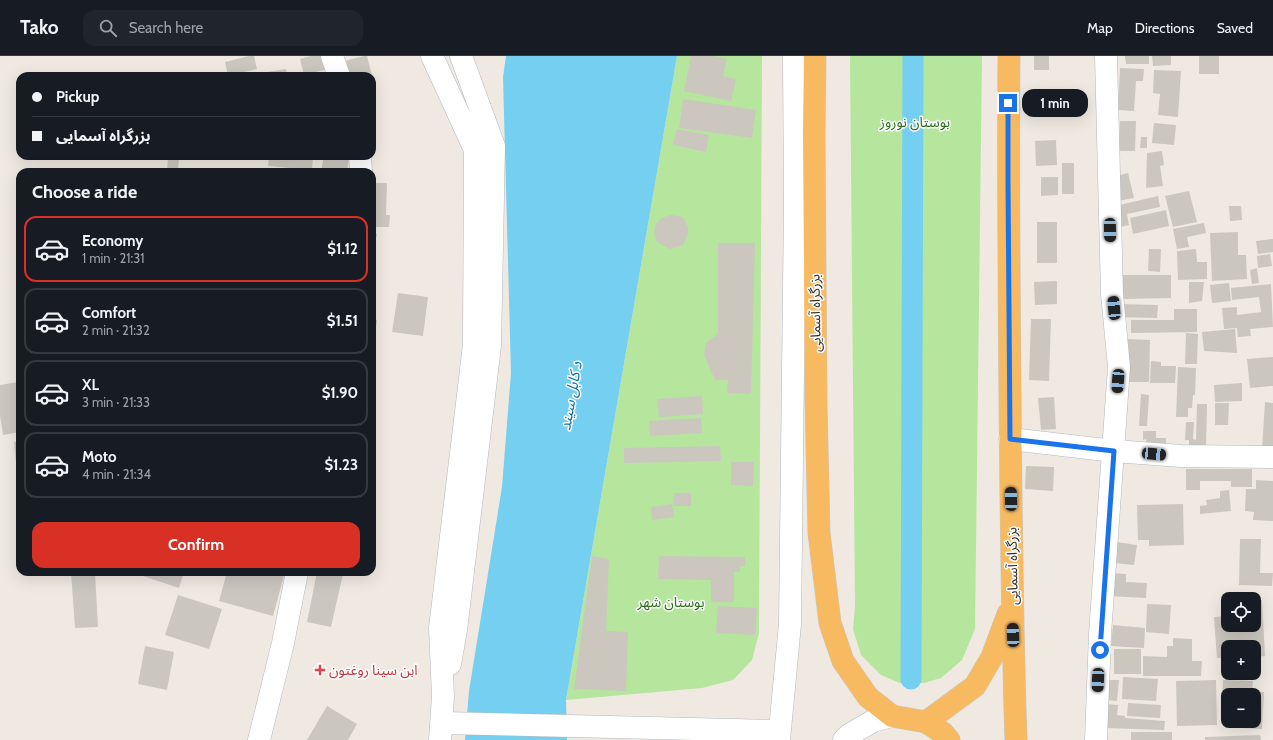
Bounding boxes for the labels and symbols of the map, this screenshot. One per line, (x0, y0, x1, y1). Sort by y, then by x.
callout: 1 min (1022, 89, 1088, 117)
route end (999, 94, 1017, 112)
park label: بوستان نوروز (879, 113, 950, 131)
car (1104, 218, 1116, 242)
street label: بزرگراه آسمایی (805, 274, 825, 352)
car (1107, 296, 1121, 320)
water label: د کابل سيند (556, 360, 586, 432)
car (1111, 369, 1125, 393)
car (1142, 447, 1166, 461)
car (1005, 487, 1017, 511)
street label: بزرگراه آسمایی (1002, 527, 1022, 605)
park label: بوستان شهر (636, 593, 705, 611)
car (1007, 623, 1019, 647)
route start (1091, 641, 1109, 659)
place label: ابن سینا روغتون (329, 661, 418, 679)
marker: ابن سینا روغتون (314, 664, 326, 676)
car (1092, 668, 1104, 692)

